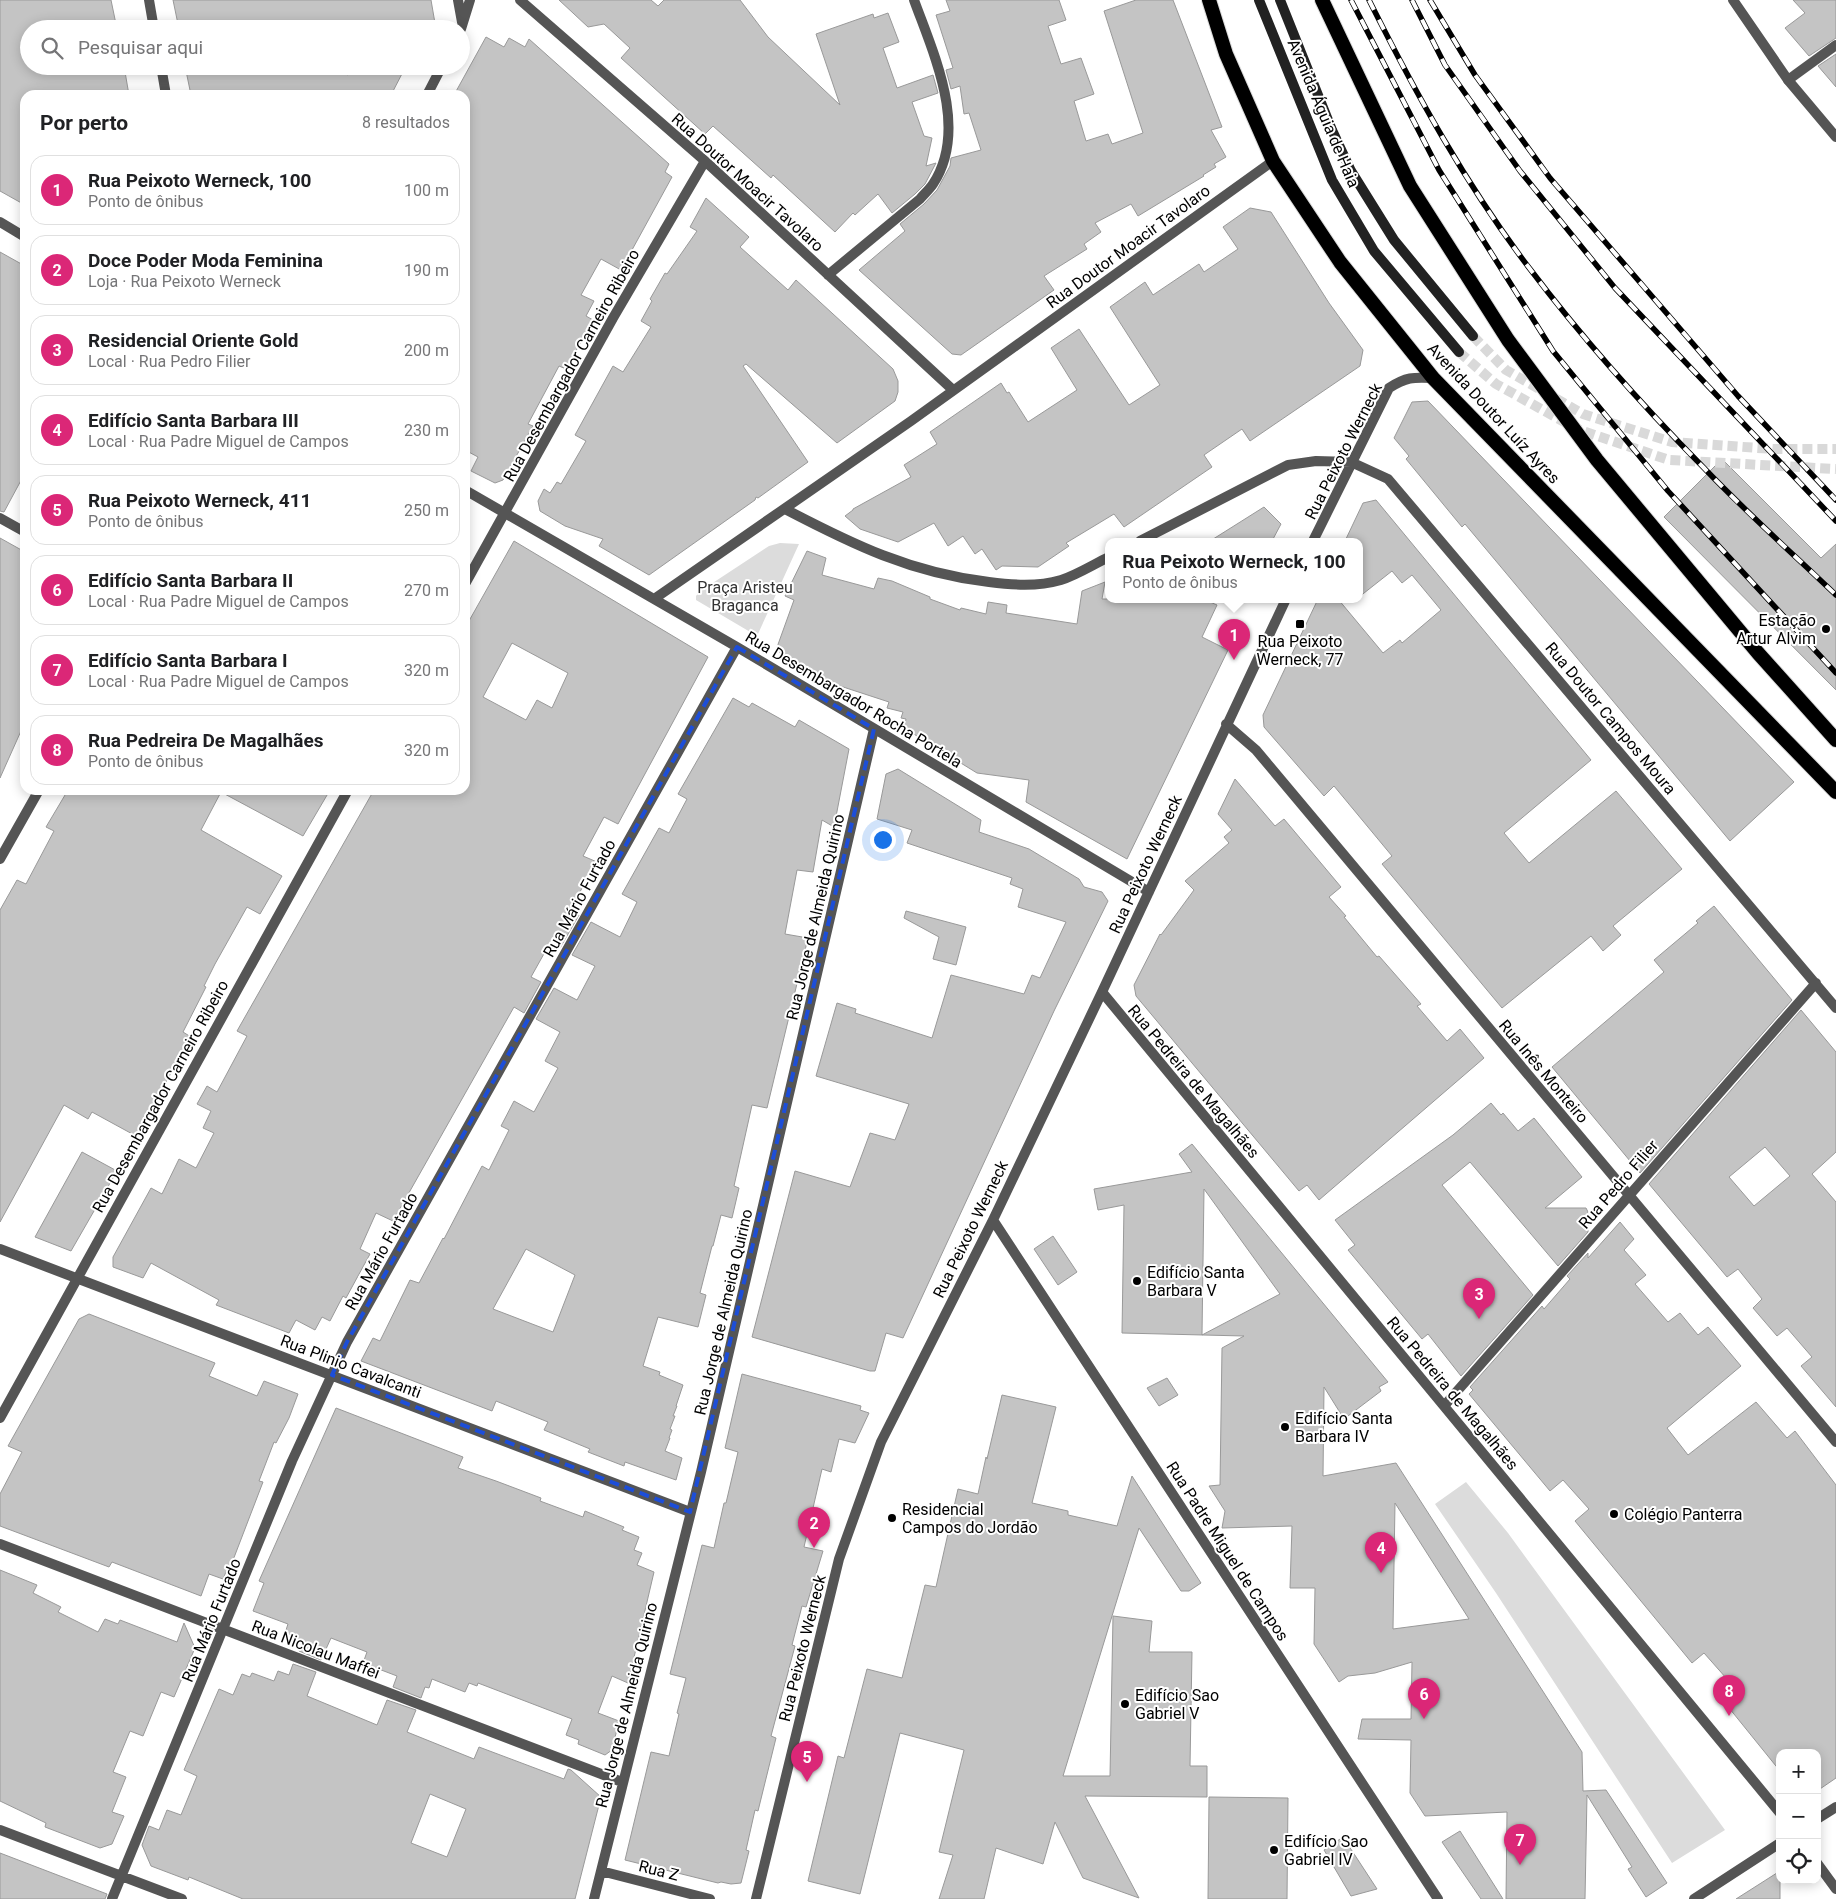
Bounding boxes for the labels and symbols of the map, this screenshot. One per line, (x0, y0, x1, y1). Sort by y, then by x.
street label: Avenida Águia de Haia (1284, 36, 1363, 190)
street label: Rua Doutor Moacir Tavolaro (668, 109, 827, 256)
street label: Rua Doutor Moacir Tavolaro (1043, 181, 1214, 312)
street label: Rua Desembargador Carneiro Ribeiro (499, 246, 643, 485)
street label: Avenida Doutor Luíz Ayres (1424, 339, 1564, 488)
street label: Rua Peixoto Werneck (1301, 379, 1386, 523)
park label: Praça Aristeu Braganca (697, 578, 793, 615)
place label: Estação Artur Alvim (1736, 611, 1816, 648)
marker: Rua Peixoto Werneck, 77 (1294, 618, 1306, 630)
pin: 1 (1218, 619, 1250, 660)
marker: Estação Artur Alvim (1820, 623, 1832, 635)
street label: Rua Desembargador Rocha Portela (742, 627, 966, 772)
place label: Rua Peixoto Werneck, 77 (1257, 632, 1343, 669)
street label: Rua Doutor Campos Moura (1541, 638, 1680, 798)
street label: Rua Peixoto Werneck (1105, 791, 1186, 936)
street label: Rua Jorge de Almeida Quirino (783, 812, 848, 1022)
your location (870, 827, 896, 853)
street label: Rua Mário Furtado (539, 836, 620, 960)
street label: Rua Desembargador Carneiro Ribeiro (88, 977, 232, 1216)
street label: Rua Pedreira de Magalhães (1124, 1001, 1263, 1162)
street label: Rua Inês Monteiro (1495, 1016, 1592, 1127)
street label: Rua Pedro Filier (1575, 1136, 1663, 1233)
street label: Rua Peixoto Werneck (929, 1157, 1012, 1301)
street label: Rua Mário Furtado (341, 1189, 422, 1313)
street label: Rua Jorge de Almeida Quirino (691, 1207, 756, 1417)
place label: Edifício Santa Barbara V (1147, 1263, 1245, 1300)
marker: Edifício Santa Barbara V (1131, 1275, 1143, 1287)
pin: 3 (1463, 1278, 1495, 1319)
street label: Rua Pedreira de Magalhães (1383, 1313, 1522, 1474)
street label: Rua Plinio Cavalcanti (278, 1331, 424, 1402)
place label: Edifício Santa Barbara IV (1295, 1409, 1393, 1446)
marker: Edifício Santa Barbara IV (1279, 1421, 1291, 1433)
street label: Rua Padre Miguel de Campos (1162, 1458, 1293, 1644)
place label: Residencial Campos do Jordão (902, 1500, 1038, 1537)
place label: Colégio Panterra (1624, 1505, 1742, 1524)
pin: 2 (798, 1507, 830, 1548)
marker: Colégio Panterra (1608, 1508, 1620, 1520)
marker: Residencial Campos do Jordão (886, 1512, 898, 1524)
pin: 4 (1365, 1532, 1397, 1573)
street label: Rua Mário Furtado (178, 1556, 245, 1685)
street label: Rua Peixoto Werneck (775, 1572, 830, 1723)
street label: Rua Jorge de Almeida Quirino (592, 1600, 661, 1810)
street label: Rua Nicolau Maffei (249, 1616, 382, 1683)
pin: 8 (1713, 1675, 1745, 1716)
pin: 6 (1408, 1678, 1440, 1719)
place label: Edifício Sao Gabriel V (1135, 1686, 1219, 1723)
marker: Edifício Sao Gabriel V (1119, 1698, 1131, 1710)
pin: 5 (791, 1741, 823, 1782)
pin: 7 (1504, 1824, 1536, 1865)
place label: Edifício Sao Gabriel IV (1284, 1832, 1368, 1869)
marker: Edifício Sao Gabriel IV (1268, 1844, 1280, 1856)
street label: Rua Z (637, 1856, 681, 1885)

